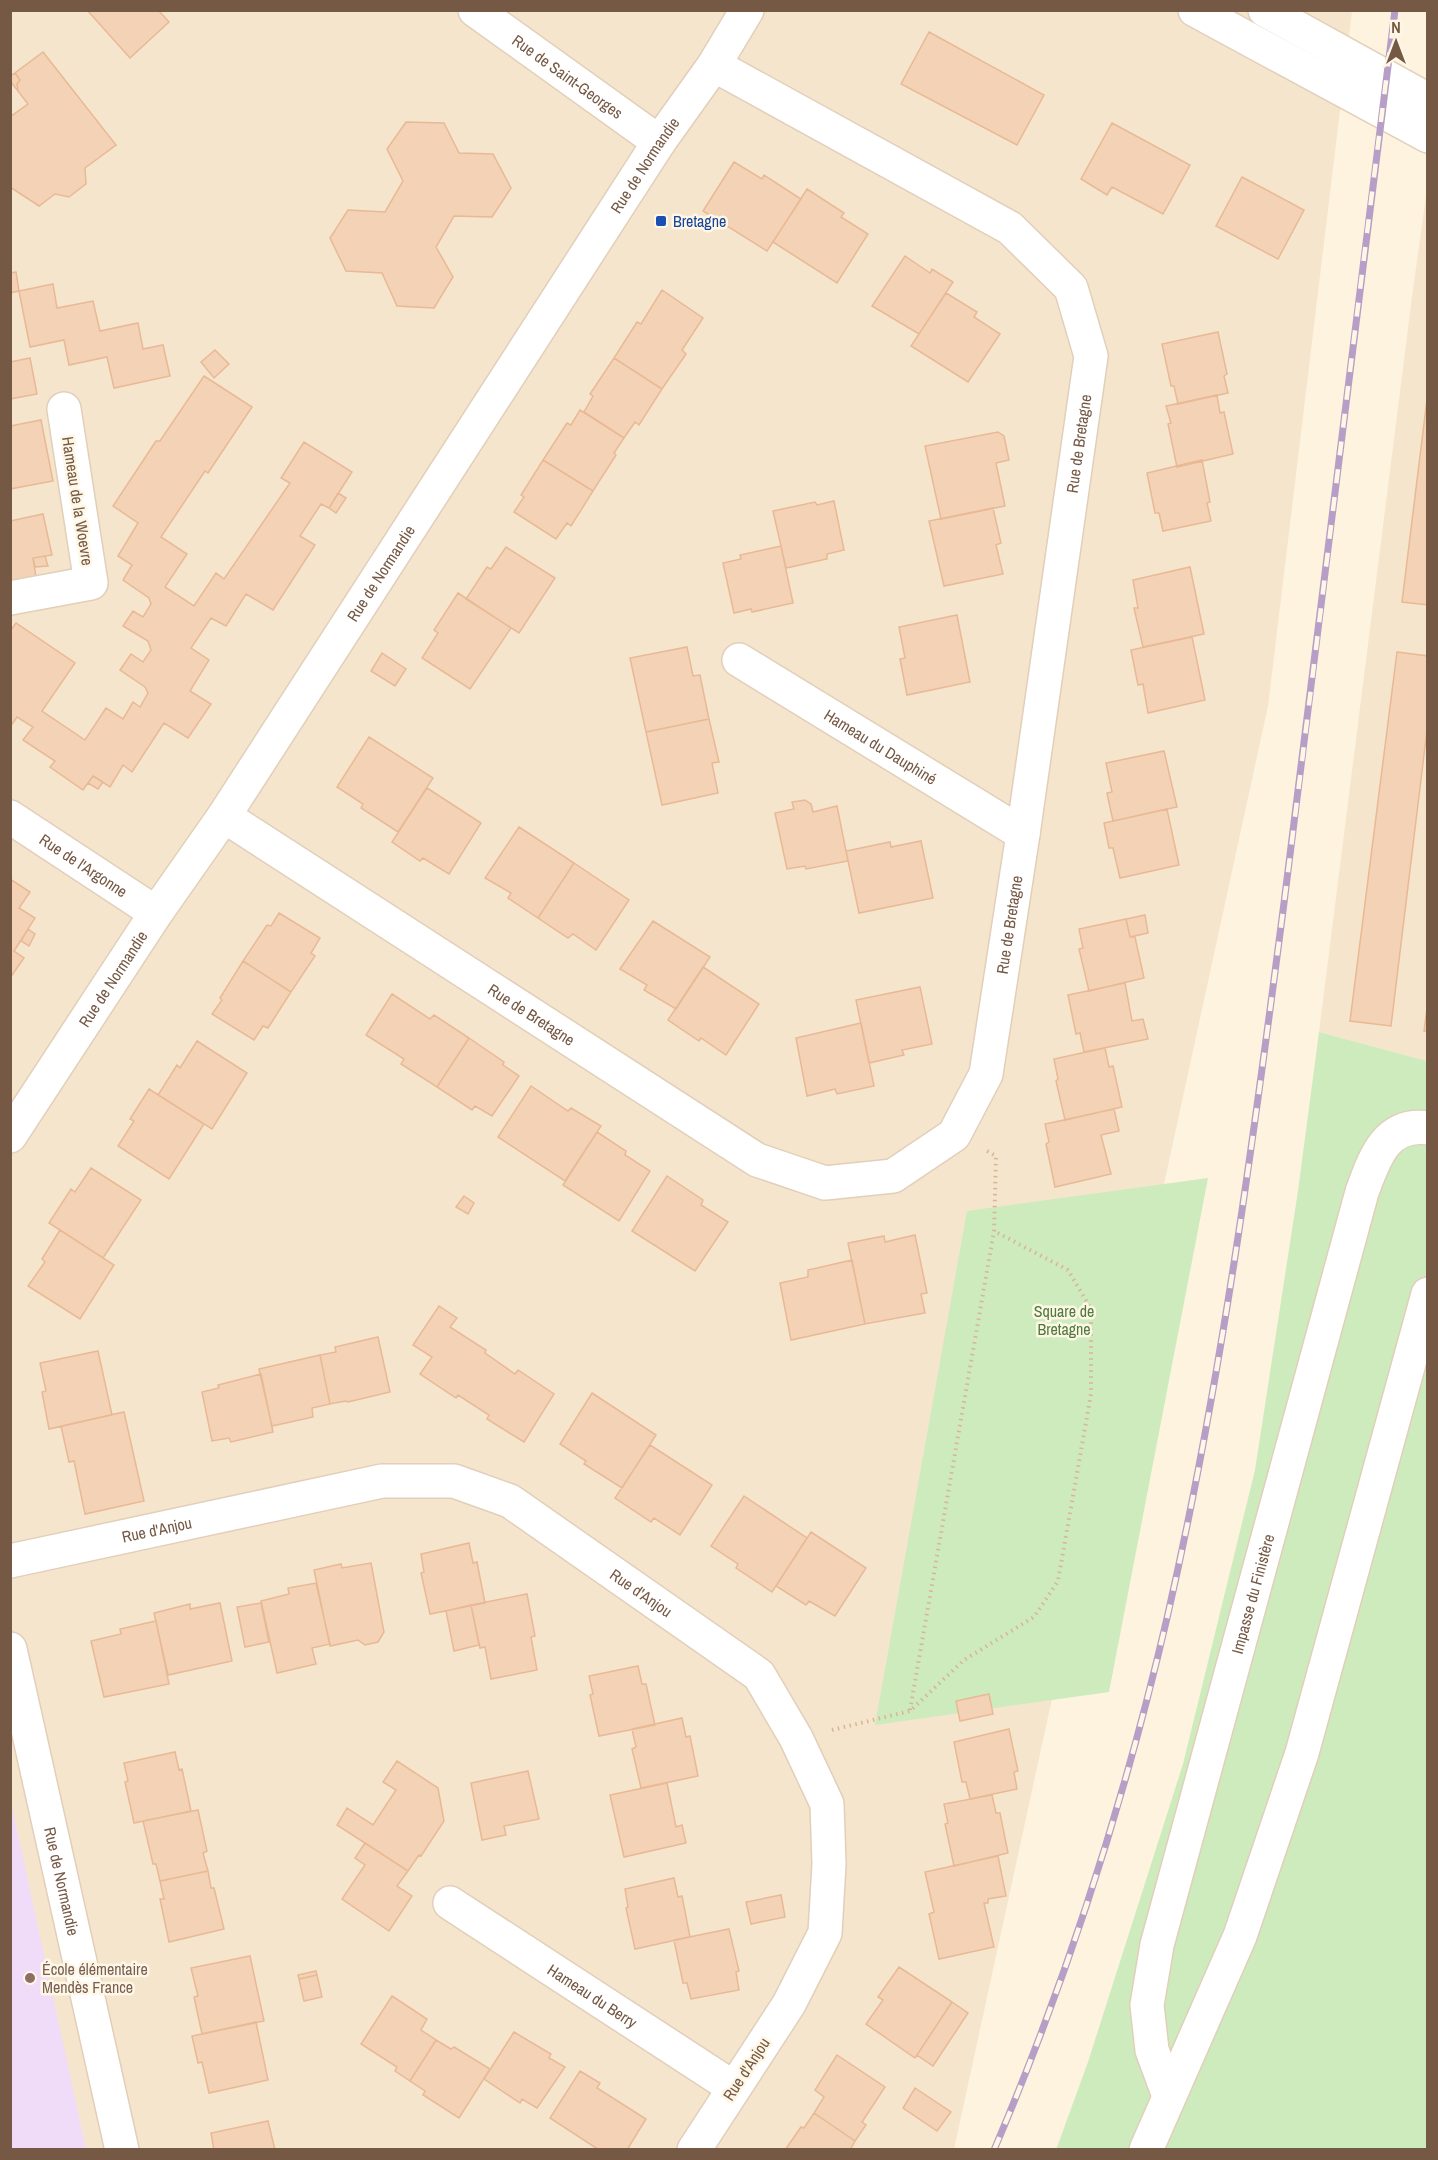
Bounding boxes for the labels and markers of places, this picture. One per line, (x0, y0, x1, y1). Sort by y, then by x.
place label: Bretagne (673, 210, 726, 232)
marker: Bretagne (654, 214, 668, 228)
place label: École élémentaire Mendès France (42, 1958, 148, 1998)
marker: École élémentaire Mendès France (23, 1971, 37, 1985)

